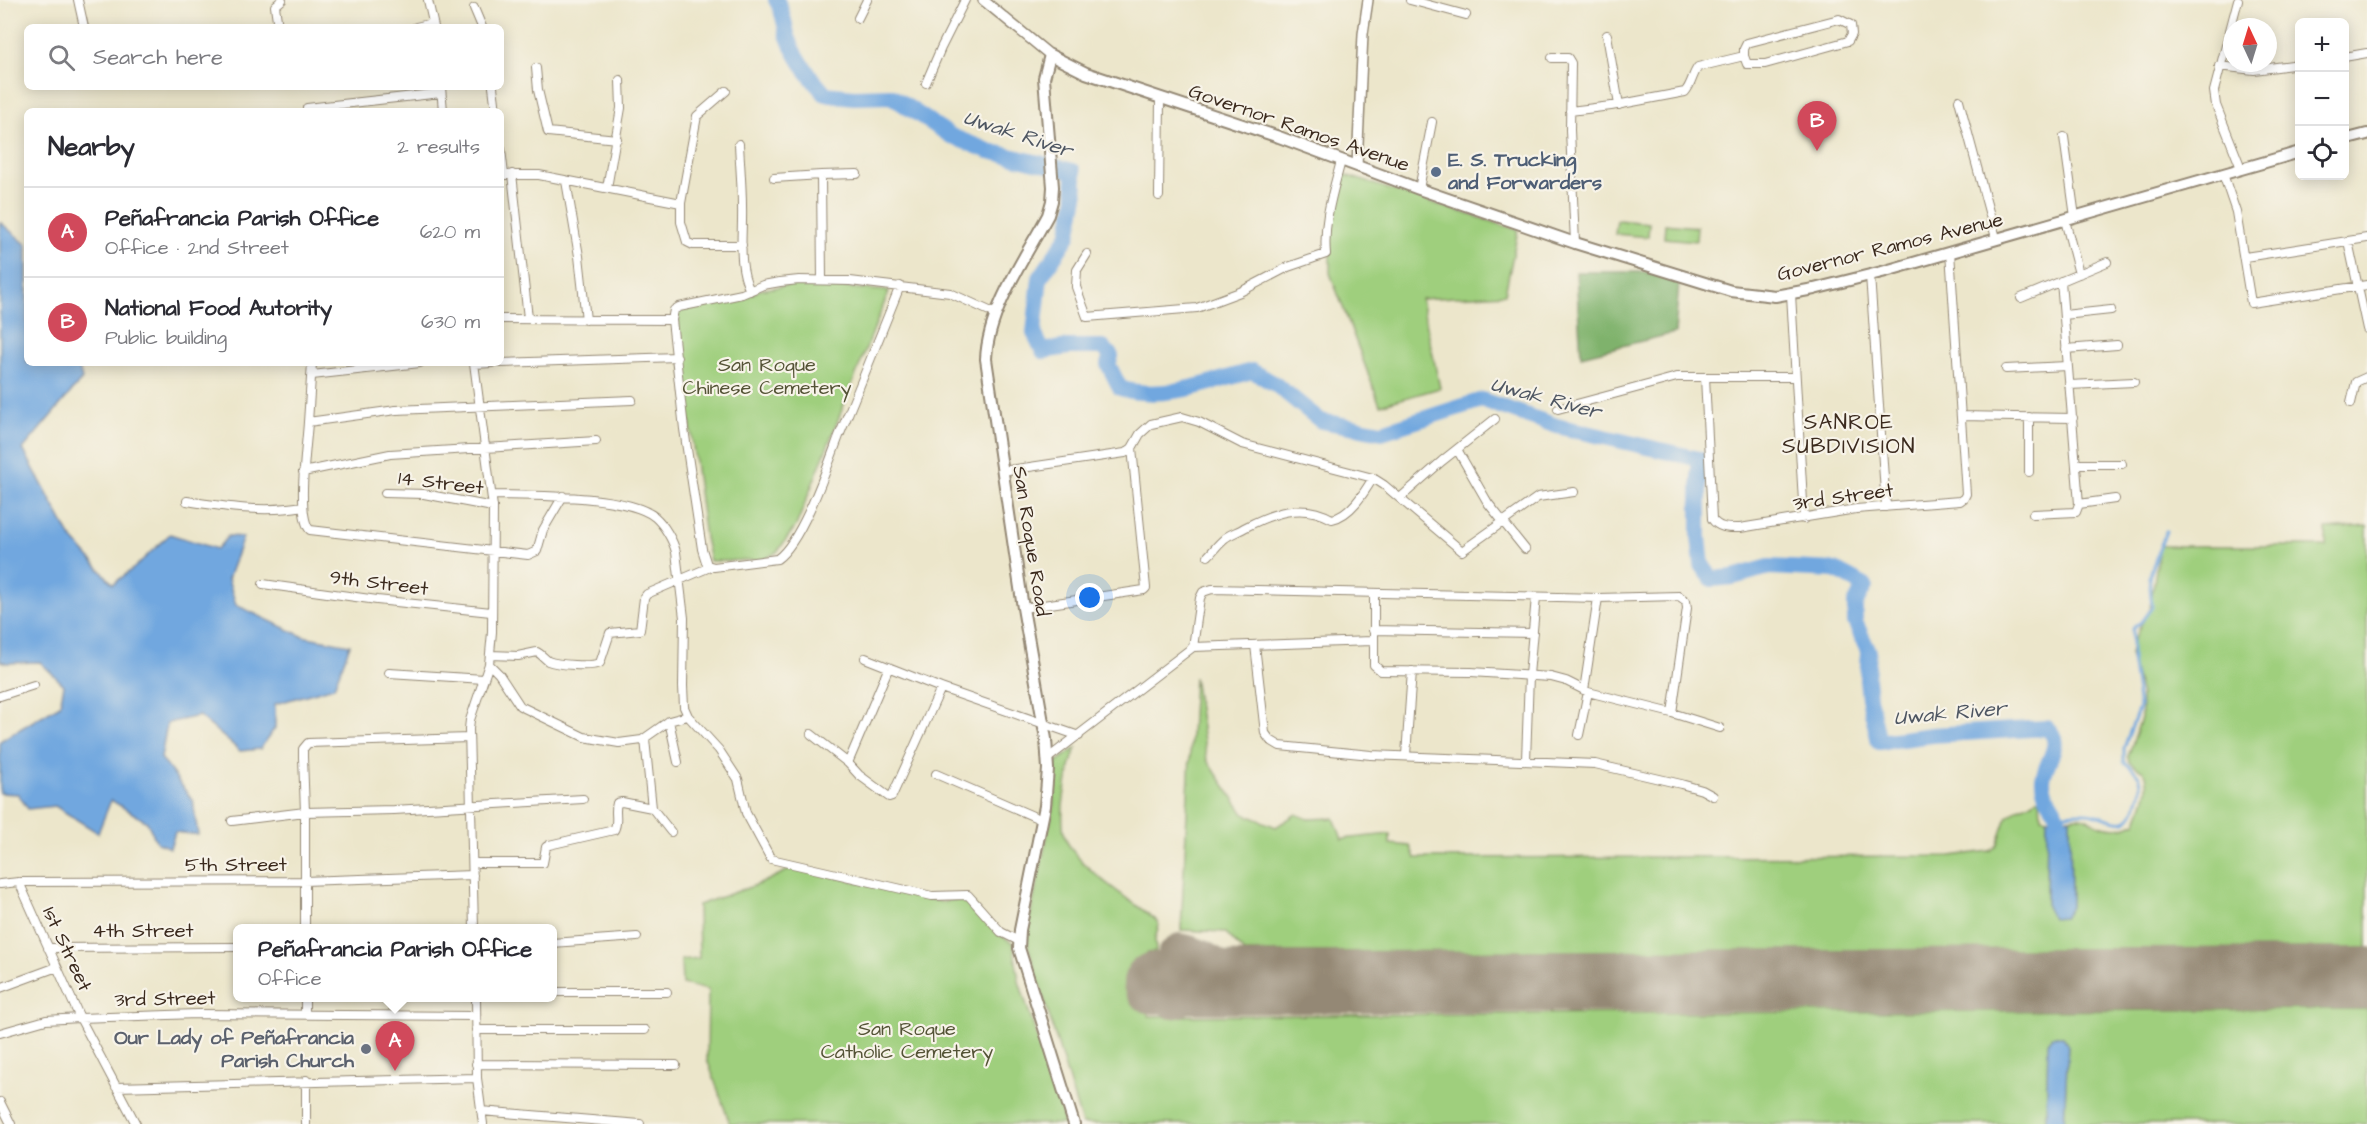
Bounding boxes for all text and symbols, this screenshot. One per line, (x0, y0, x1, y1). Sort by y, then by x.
north arrow (2223, 18, 2277, 72)
map controls (2295, 18, 2349, 180)
button: + (2295, 18, 2349, 72)
search box (24, 24, 504, 90)
icon: search (45, 41, 78, 74)
text: Search here (93, 42, 223, 73)
button: − (2295, 72, 2349, 126)
street label: Governor Ramos Avenue (1185, 77, 1413, 179)
pin: B (1798, 102, 1836, 151)
water label: Uwak River (960, 103, 1078, 166)
button: locate (2295, 126, 2349, 180)
text: Nearby (48, 129, 135, 165)
text: 2 results (397, 133, 480, 161)
place label: E. S. Trucking and Forwarders (1447, 146, 1602, 197)
marker: E. S. Trucking and Forwarders (1429, 165, 1443, 179)
text: Peñafrancia Parish Office (105, 203, 379, 234)
street label: Governor Ramos Avenue (1774, 205, 2006, 289)
text: A (61, 218, 74, 246)
text: 620 m (420, 218, 480, 246)
text: Office · 2nd Street (105, 234, 289, 262)
text: National Food Autority (105, 293, 332, 324)
text: B (60, 308, 75, 336)
text: 630 m (421, 308, 480, 336)
text: Public building (105, 324, 227, 352)
park label: San Roque Chinese Cemetery (682, 351, 852, 403)
water label: Uwak River (1488, 369, 1607, 427)
district label: SANROE SUBDIVISION (1782, 408, 1916, 461)
street label: 14 Street (397, 464, 485, 502)
street label: San Roque Road (1005, 464, 1057, 618)
street label: 3rd Street (1791, 476, 1895, 518)
street label: 9th Street (328, 563, 430, 603)
your location (1075, 583, 1104, 612)
water label: Uwak River (1893, 693, 2010, 732)
street label: 5th Street (185, 851, 287, 879)
street label: 1st Street (35, 902, 99, 996)
street label: 4th Street (92, 917, 194, 945)
popup (233, 924, 557, 1002)
text: Peñafrancia Parish Office (258, 934, 532, 965)
text: Office (258, 965, 322, 993)
street label: 3rd Street (114, 984, 216, 1014)
park label: San Roque Catholic Cemetery (821, 1015, 993, 1067)
pin: A (376, 1022, 414, 1071)
place label: Our Lady of Peñafrancia Parish Church (114, 1024, 355, 1075)
marker: Our Lady of Peñafrancia Parish Church (359, 1042, 373, 1056)

